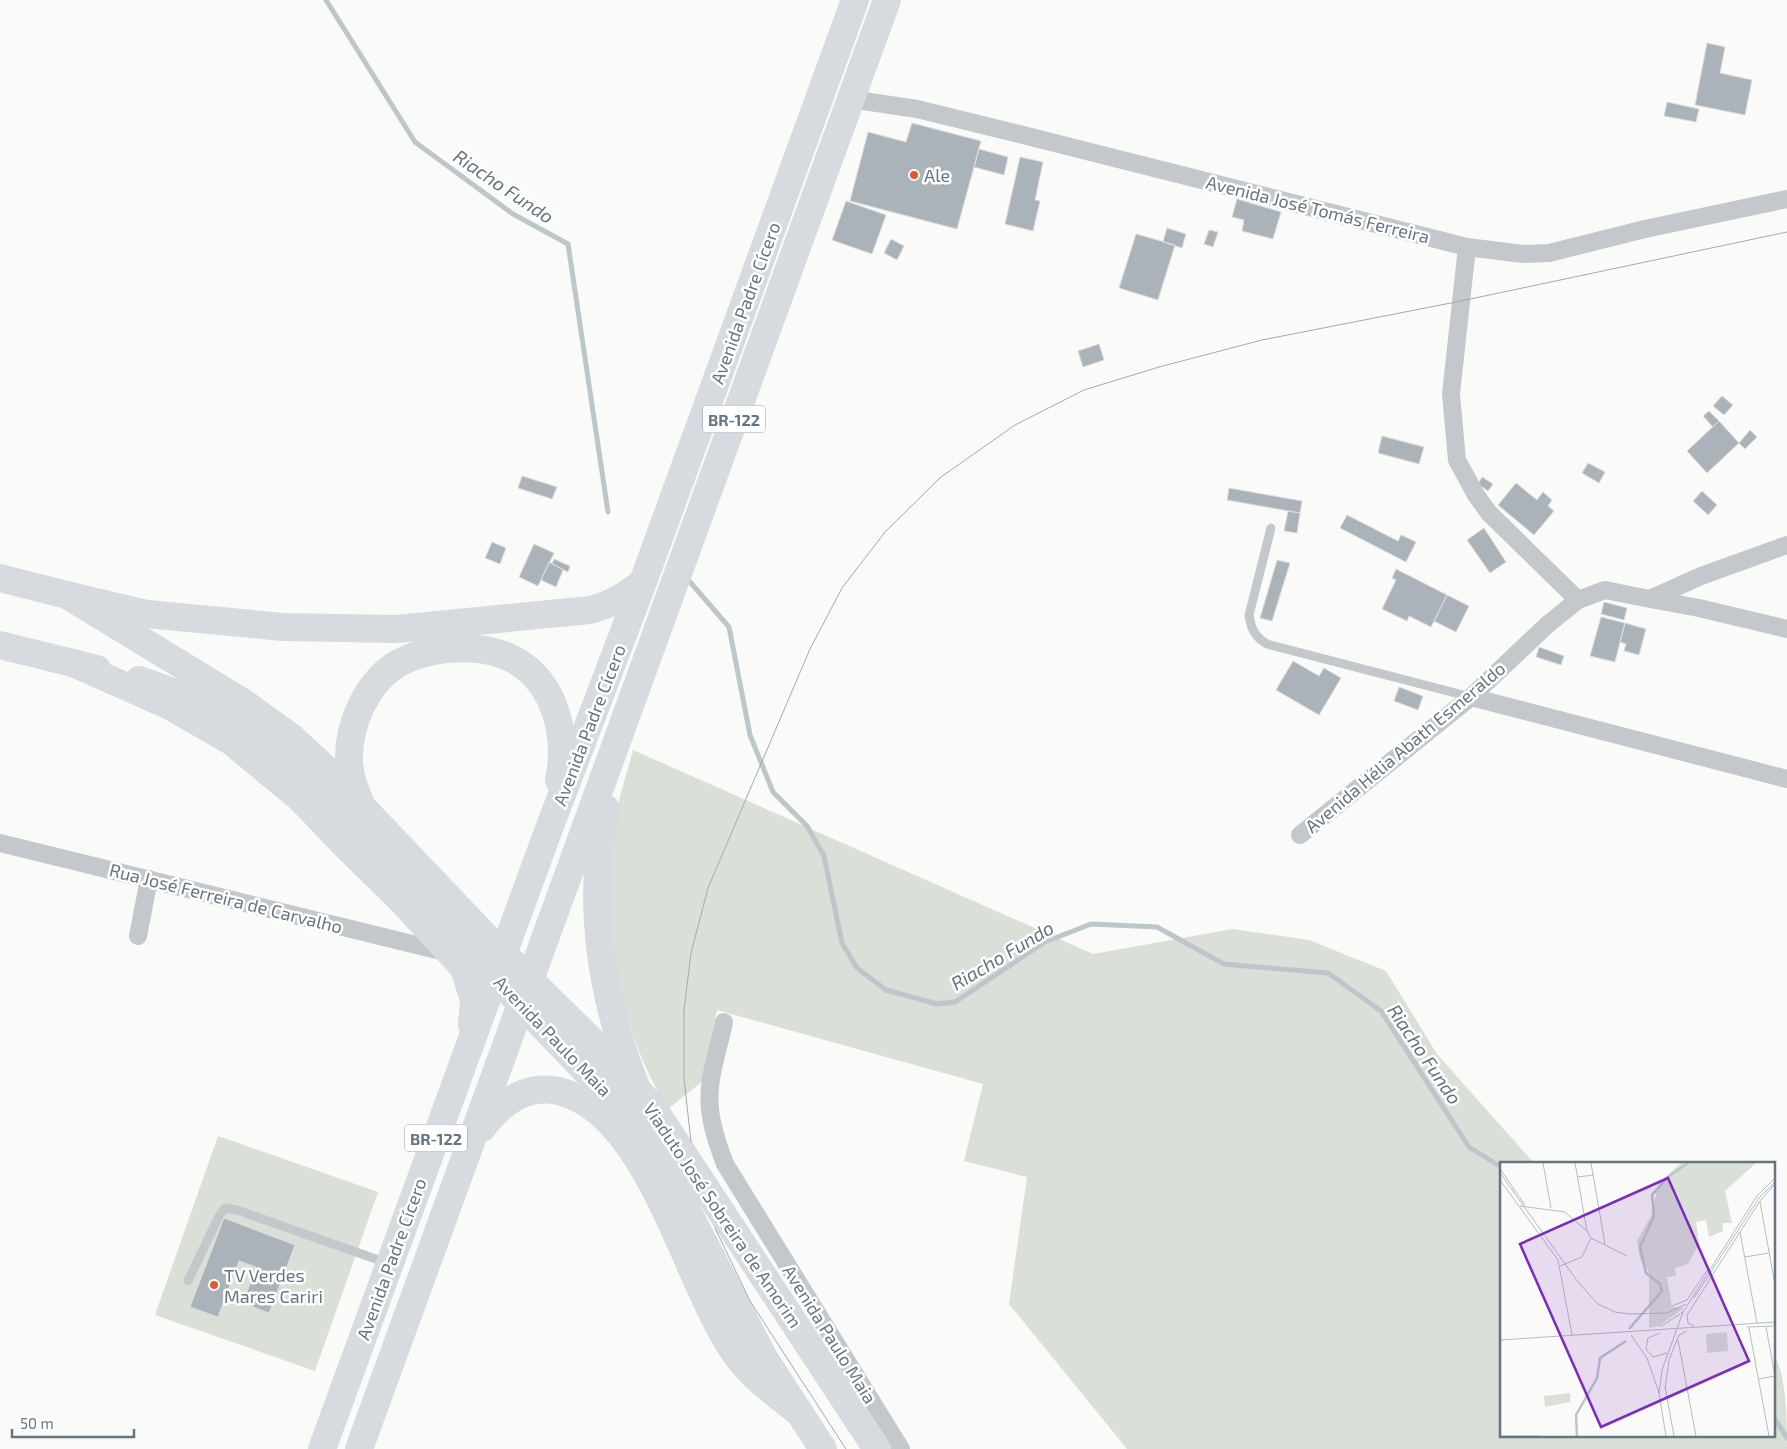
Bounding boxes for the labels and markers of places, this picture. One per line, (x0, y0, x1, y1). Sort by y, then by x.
place label: Ale (924, 164, 950, 186)
marker: Ale (908, 169, 920, 181)
place label: TV Verdes Mares Cariri (224, 1264, 323, 1307)
marker: TV Verdes Mares Cariri (208, 1279, 220, 1291)

